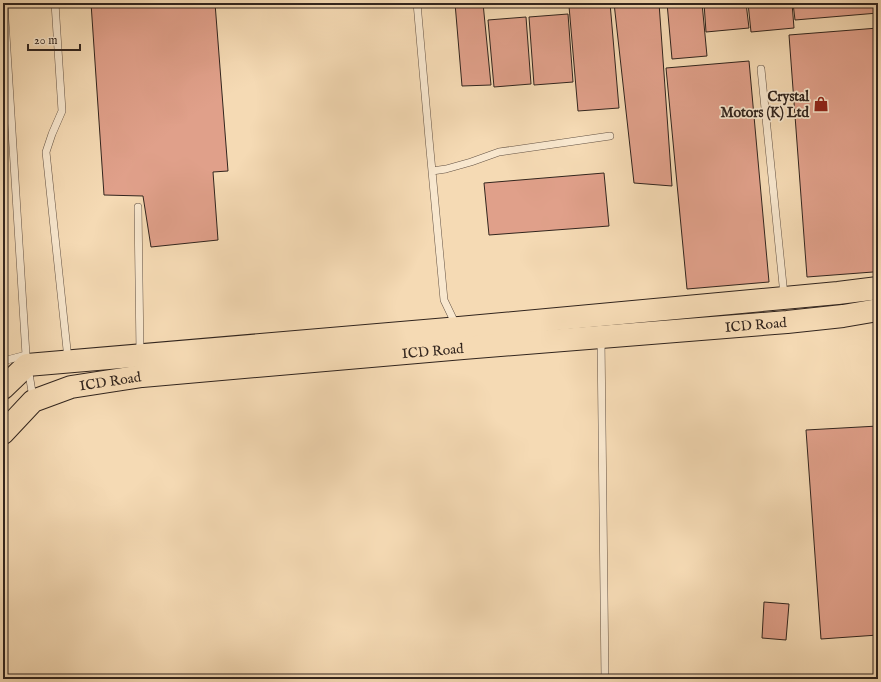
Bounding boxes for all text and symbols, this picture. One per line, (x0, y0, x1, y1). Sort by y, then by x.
scale bar (28, 26, 80, 52)
text: 20 m (34, 33, 57, 48)
place label: Crystal Motors (K) Ltd (720, 88, 810, 122)
shop icon: Crystal Motors (K) Ltd (812, 95, 830, 113)
street label: ICD Road (724, 314, 788, 337)
street label: ICD Road (401, 340, 465, 363)
street label: ICD Road (78, 368, 143, 396)

